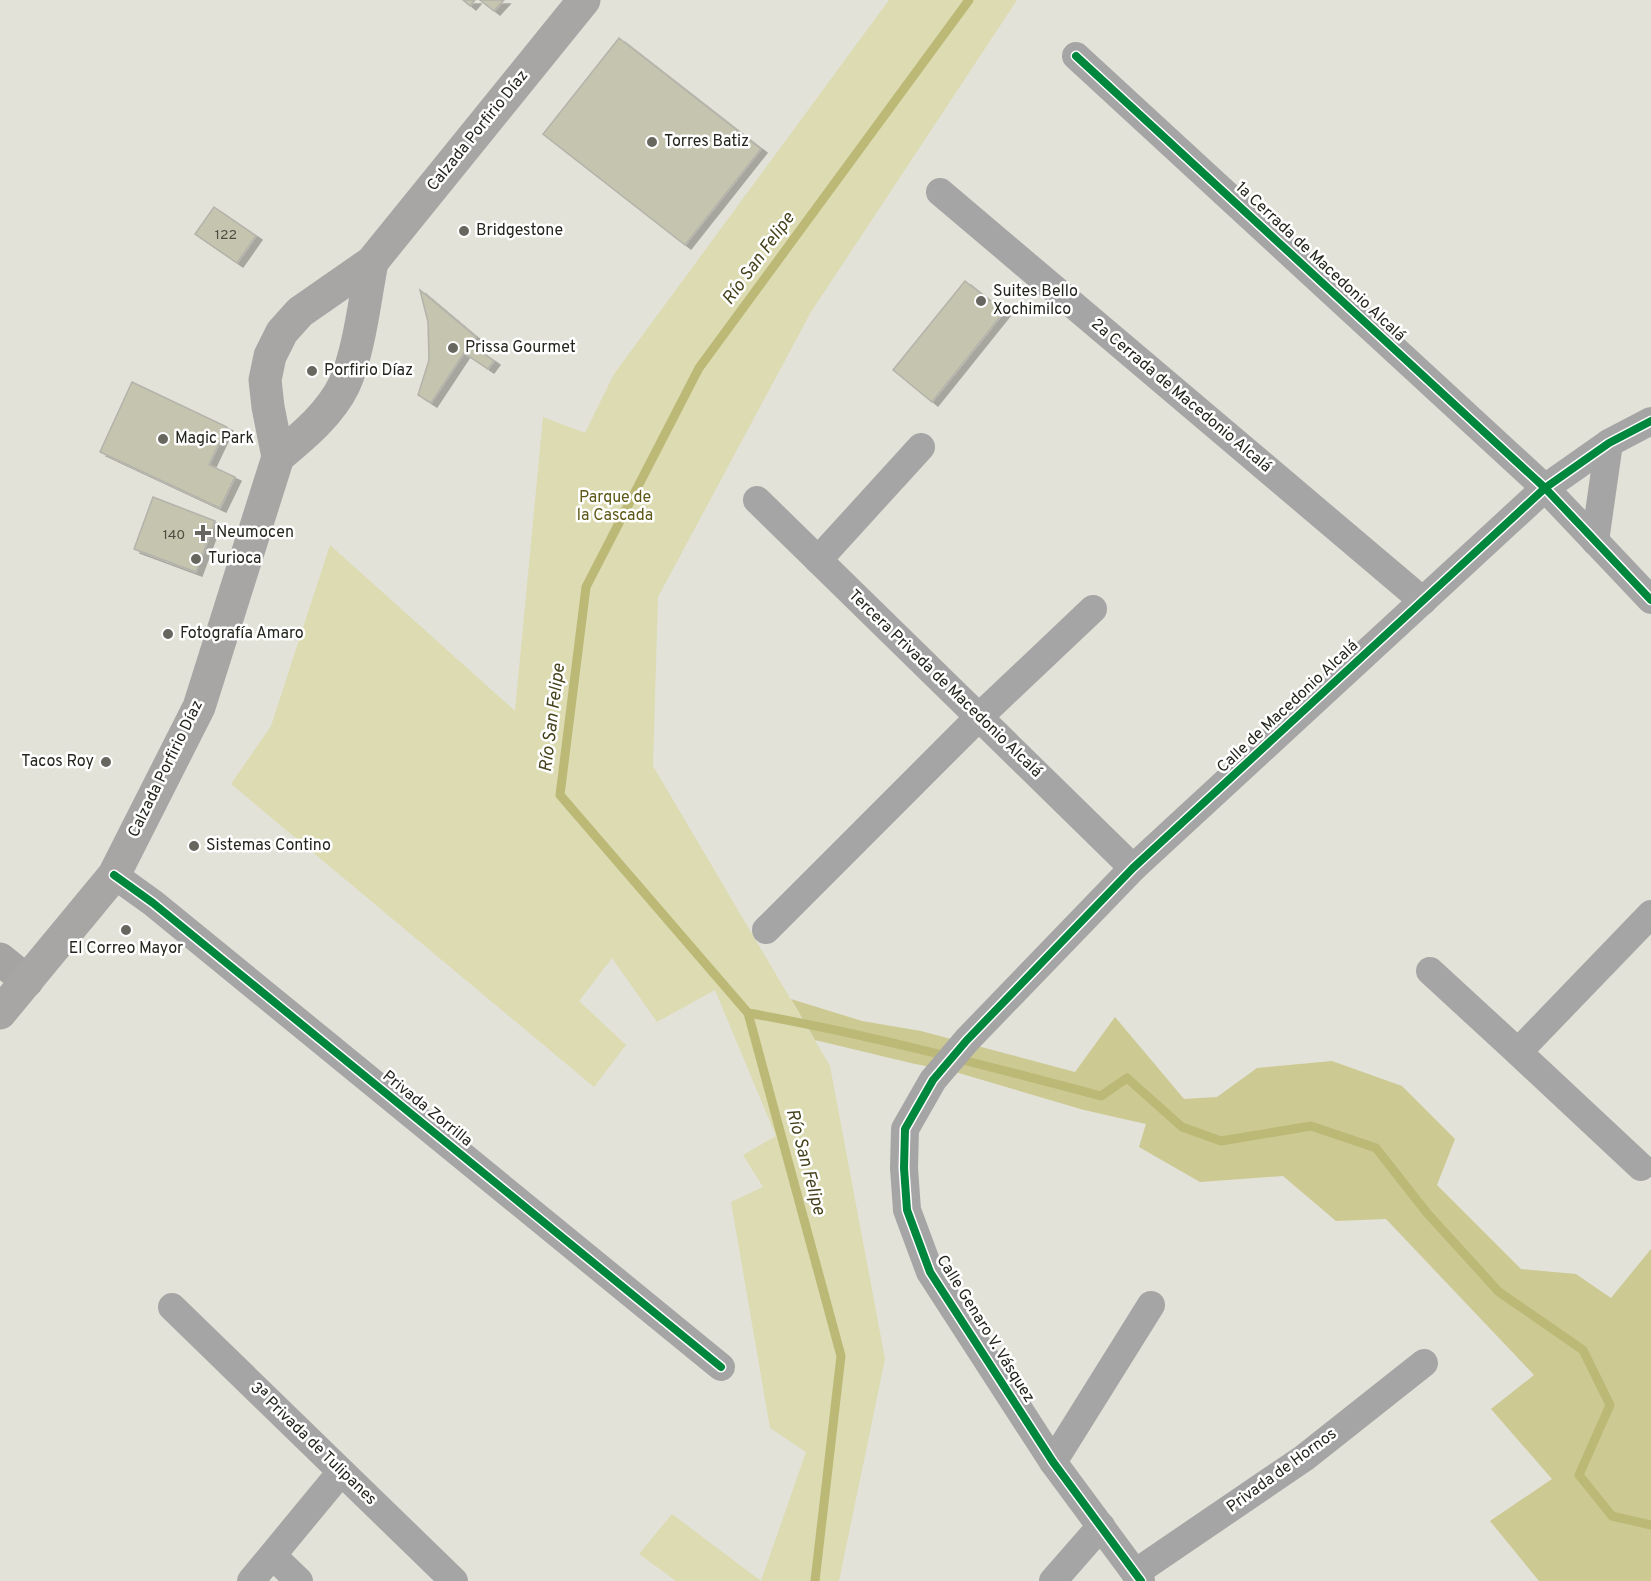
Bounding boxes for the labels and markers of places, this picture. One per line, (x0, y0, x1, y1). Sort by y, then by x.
place label: Torres Batiz (664, 132, 749, 152)
marker: Torres Batiz (645, 135, 659, 149)
place label: Bridgestone (476, 221, 563, 241)
marker: Bridgestone (457, 224, 471, 238)
place label: Suites Bello Xochimilco (993, 282, 1078, 320)
marker: Suites Bello Xochimilco (974, 294, 988, 308)
place label: Prissa Gourmet (465, 338, 576, 358)
marker: Prissa Gourmet (446, 341, 460, 355)
place label: Porfirio Díaz (324, 361, 413, 381)
marker: Porfirio Díaz (305, 364, 319, 378)
place label: Magic Park (175, 429, 254, 449)
marker: Magic Park (156, 432, 170, 446)
place label: Neumocen (216, 523, 294, 543)
marker: Neumocen (194, 524, 212, 542)
place label: Turioca (208, 549, 261, 569)
marker: Turioca (189, 552, 203, 566)
place label: Fotografía Amaro (180, 624, 304, 644)
marker: Fotografía Amaro (161, 627, 175, 641)
place label: Tacos Roy (21, 752, 94, 772)
marker: Tacos Roy (99, 755, 113, 769)
place label: Sistemas Contino (206, 836, 331, 856)
marker: Sistemas Contino (187, 839, 201, 853)
marker: El Correo Mayor (119, 923, 133, 937)
place label: El Correo Mayor (69, 939, 183, 959)

